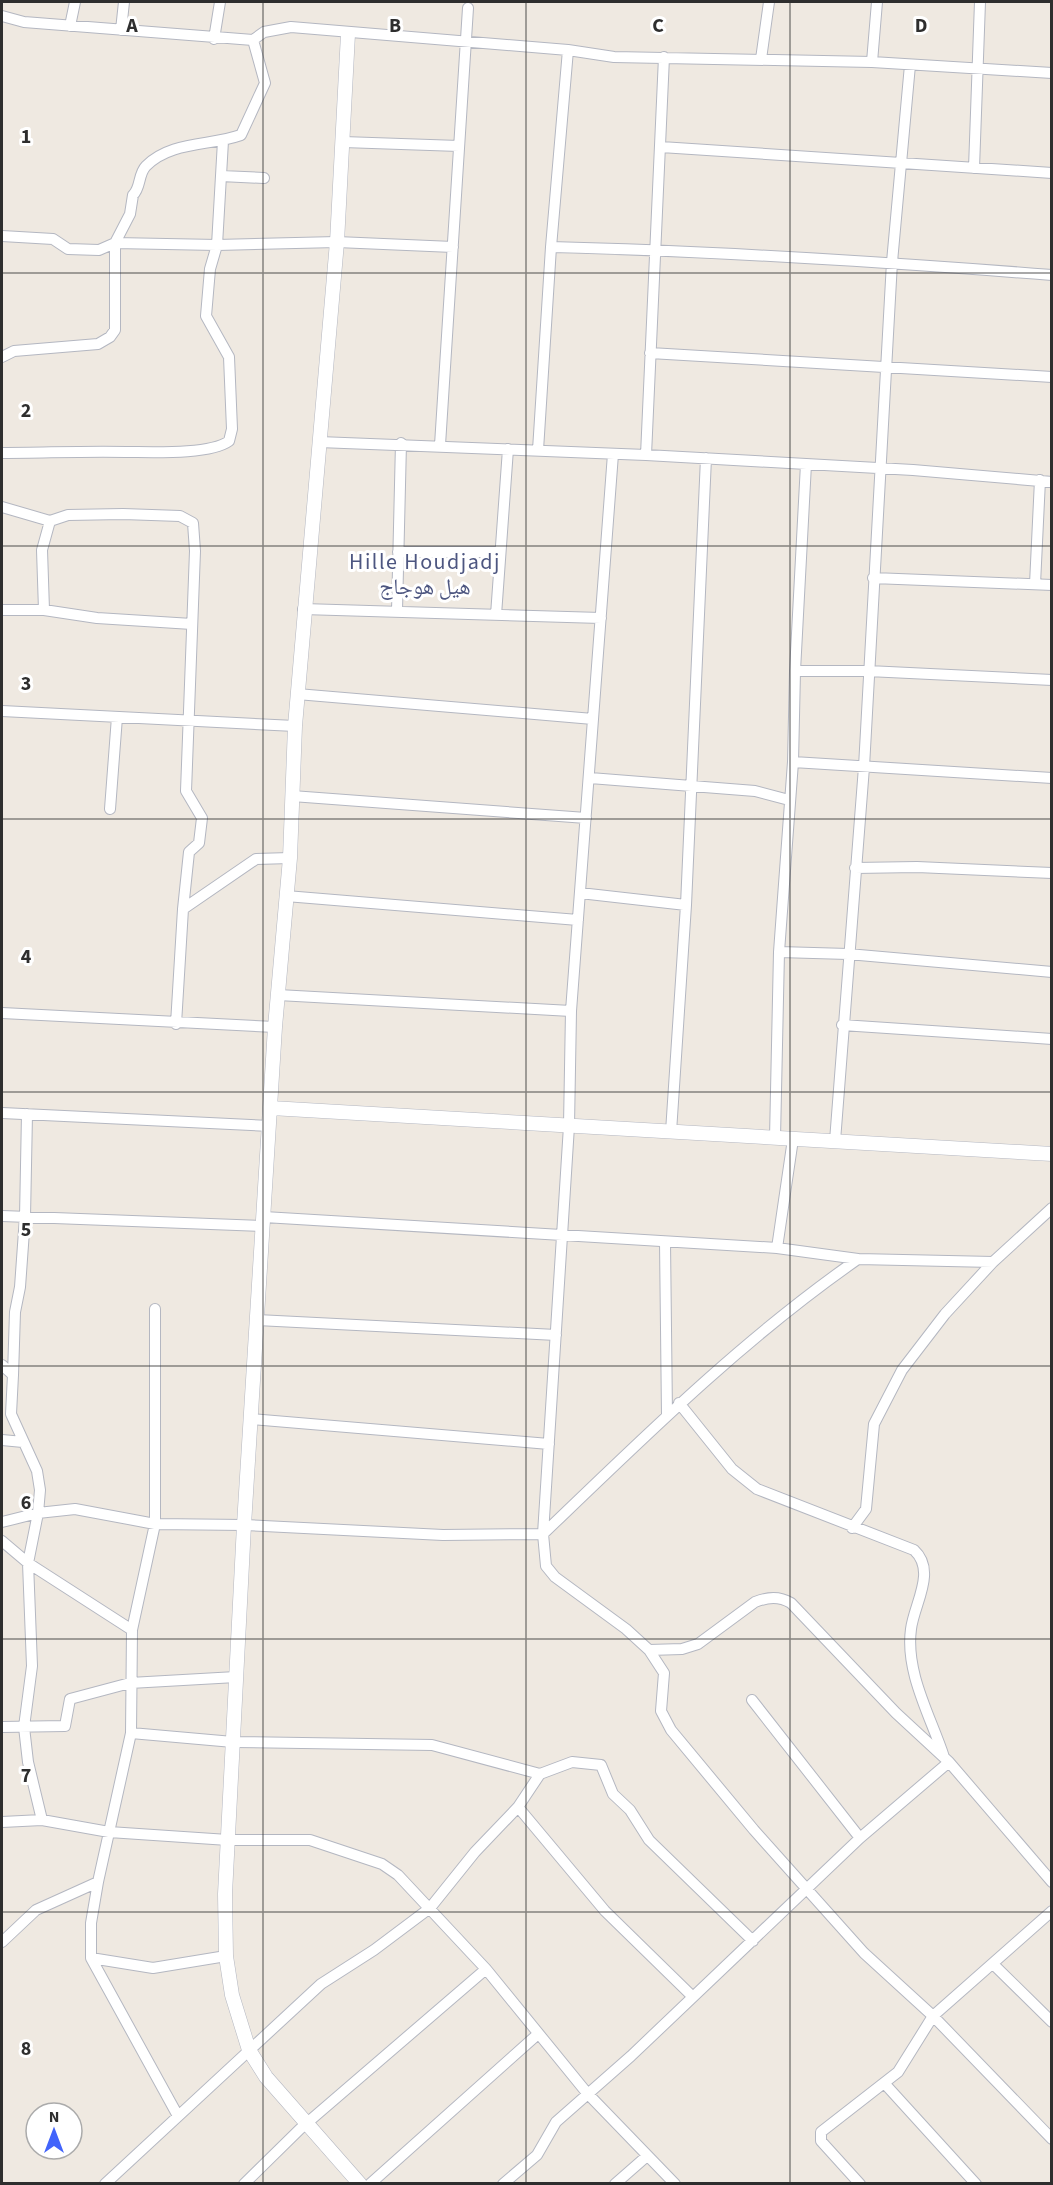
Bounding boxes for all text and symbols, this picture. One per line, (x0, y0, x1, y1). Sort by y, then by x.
text: A (125, 12, 138, 40)
text: B (389, 12, 401, 40)
text: C (652, 12, 664, 40)
text: D (915, 12, 927, 40)
text: 1 (21, 123, 31, 151)
text: 2 (21, 397, 31, 425)
district label: Hille Houdjadj هيل هوجاج (349, 546, 501, 603)
text: 3 (21, 670, 31, 698)
text: 4 (21, 943, 32, 971)
text: 5 (21, 1216, 31, 1244)
text: 6 (21, 1489, 31, 1517)
text: 7 (21, 1762, 31, 1790)
text: 8 (21, 2035, 31, 2063)
north arrow (24, 2101, 84, 2161)
text: N (49, 2106, 59, 2128)

